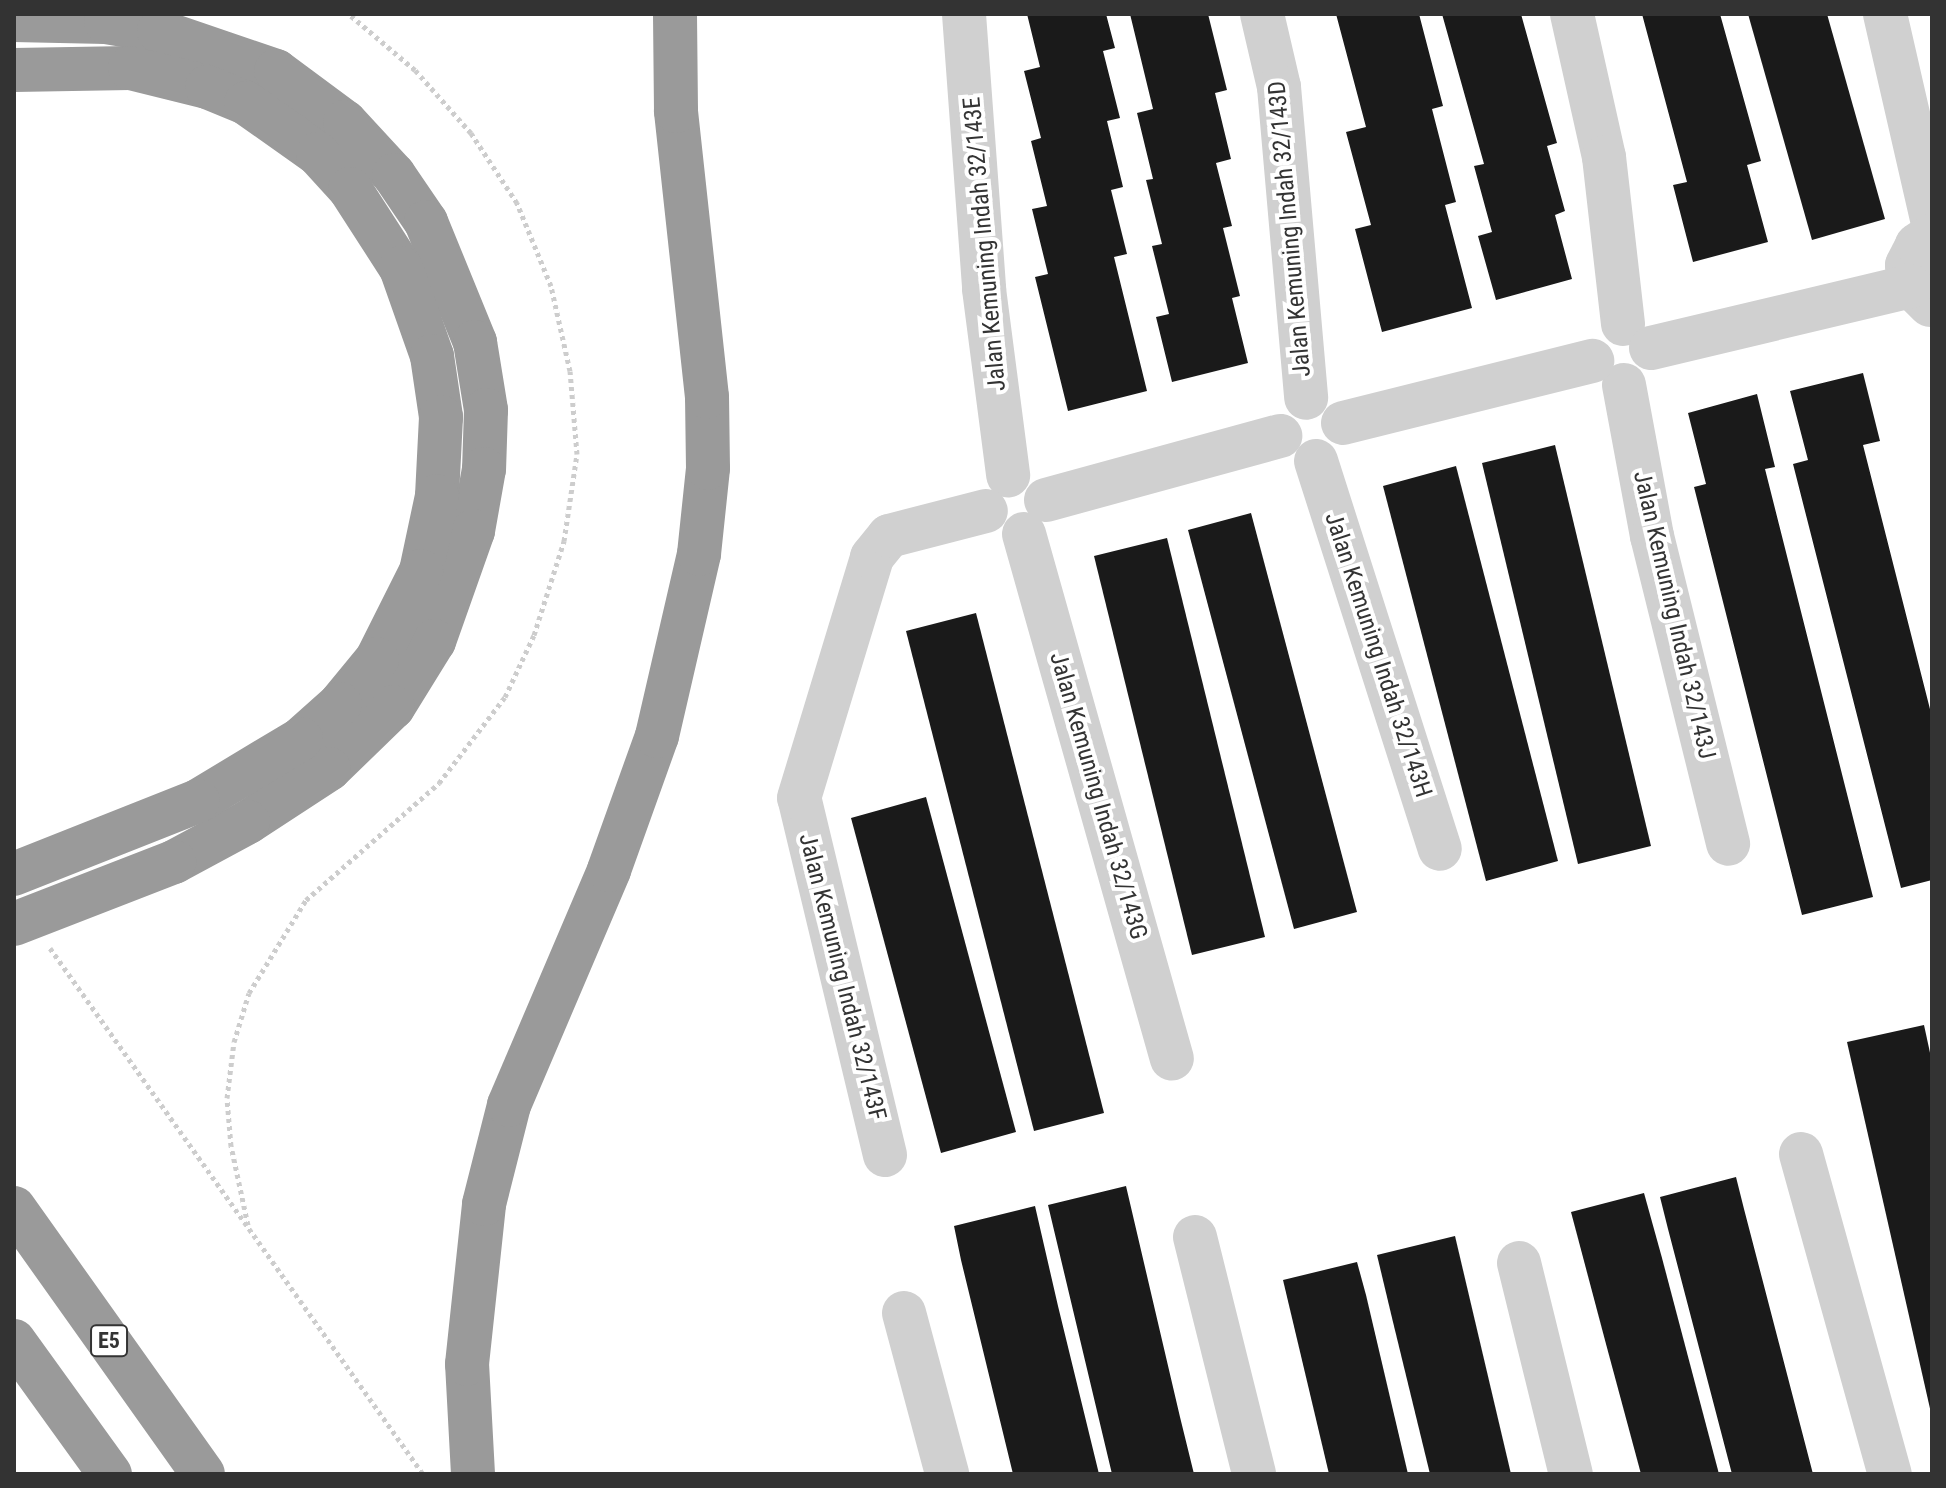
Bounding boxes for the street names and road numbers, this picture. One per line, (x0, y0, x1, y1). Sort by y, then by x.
street label: Jalan Kemuning Indah 32/143D (1263, 80, 1317, 378)
street label: Jalan Kemuning Indah 32/143E (958, 96, 1012, 392)
street label: Jalan Kemuning Indah 32/143J (1627, 468, 1721, 762)
street label: Jalan Kemuning Indah 32/143H (1318, 509, 1438, 801)
street label: Jalan Kemuning Indah 32/143G (1043, 649, 1153, 943)
street label: Jalan Kemuning Indah 32/143F (792, 830, 892, 1124)
road number: E5 (89, 1323, 129, 1359)

